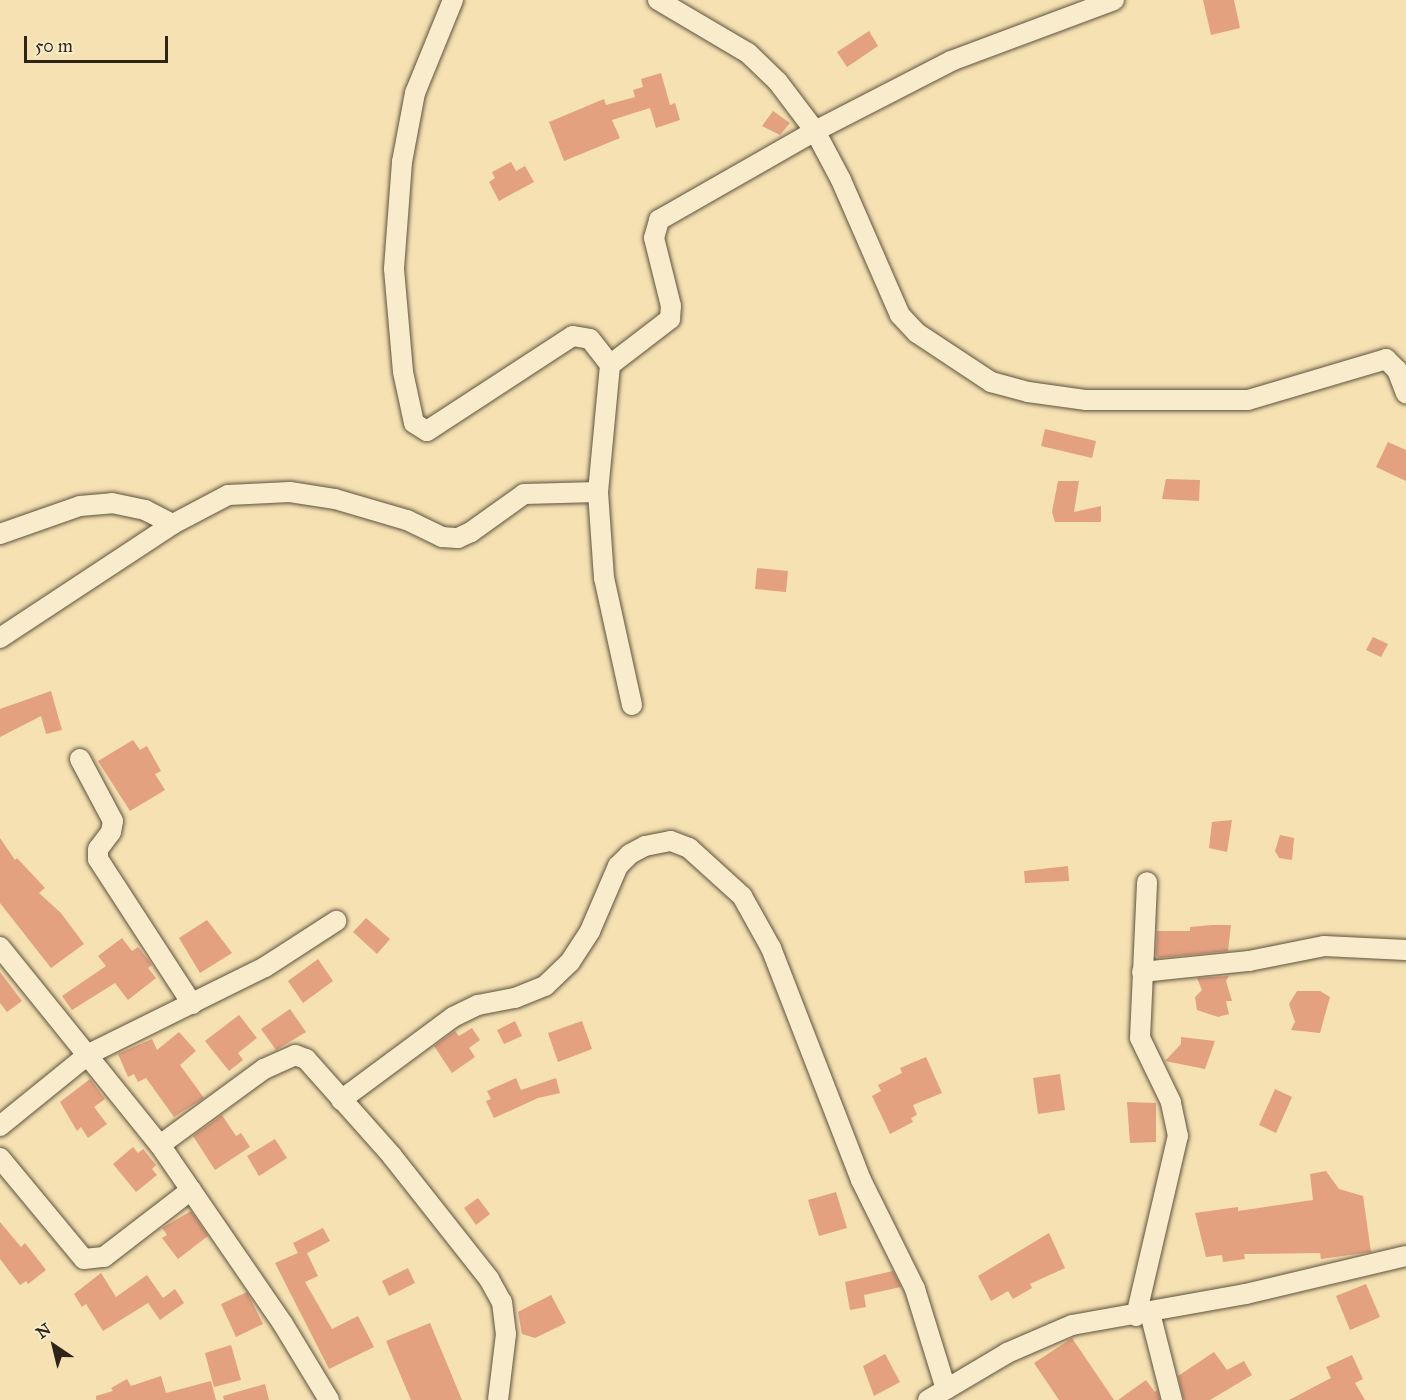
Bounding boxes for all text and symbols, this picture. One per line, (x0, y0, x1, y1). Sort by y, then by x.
scale bar (27, 24, 171, 62)
text: 50 m (35, 35, 73, 57)
north arrow (24, 1316, 84, 1376)
text: N (32, 1319, 54, 1343)

